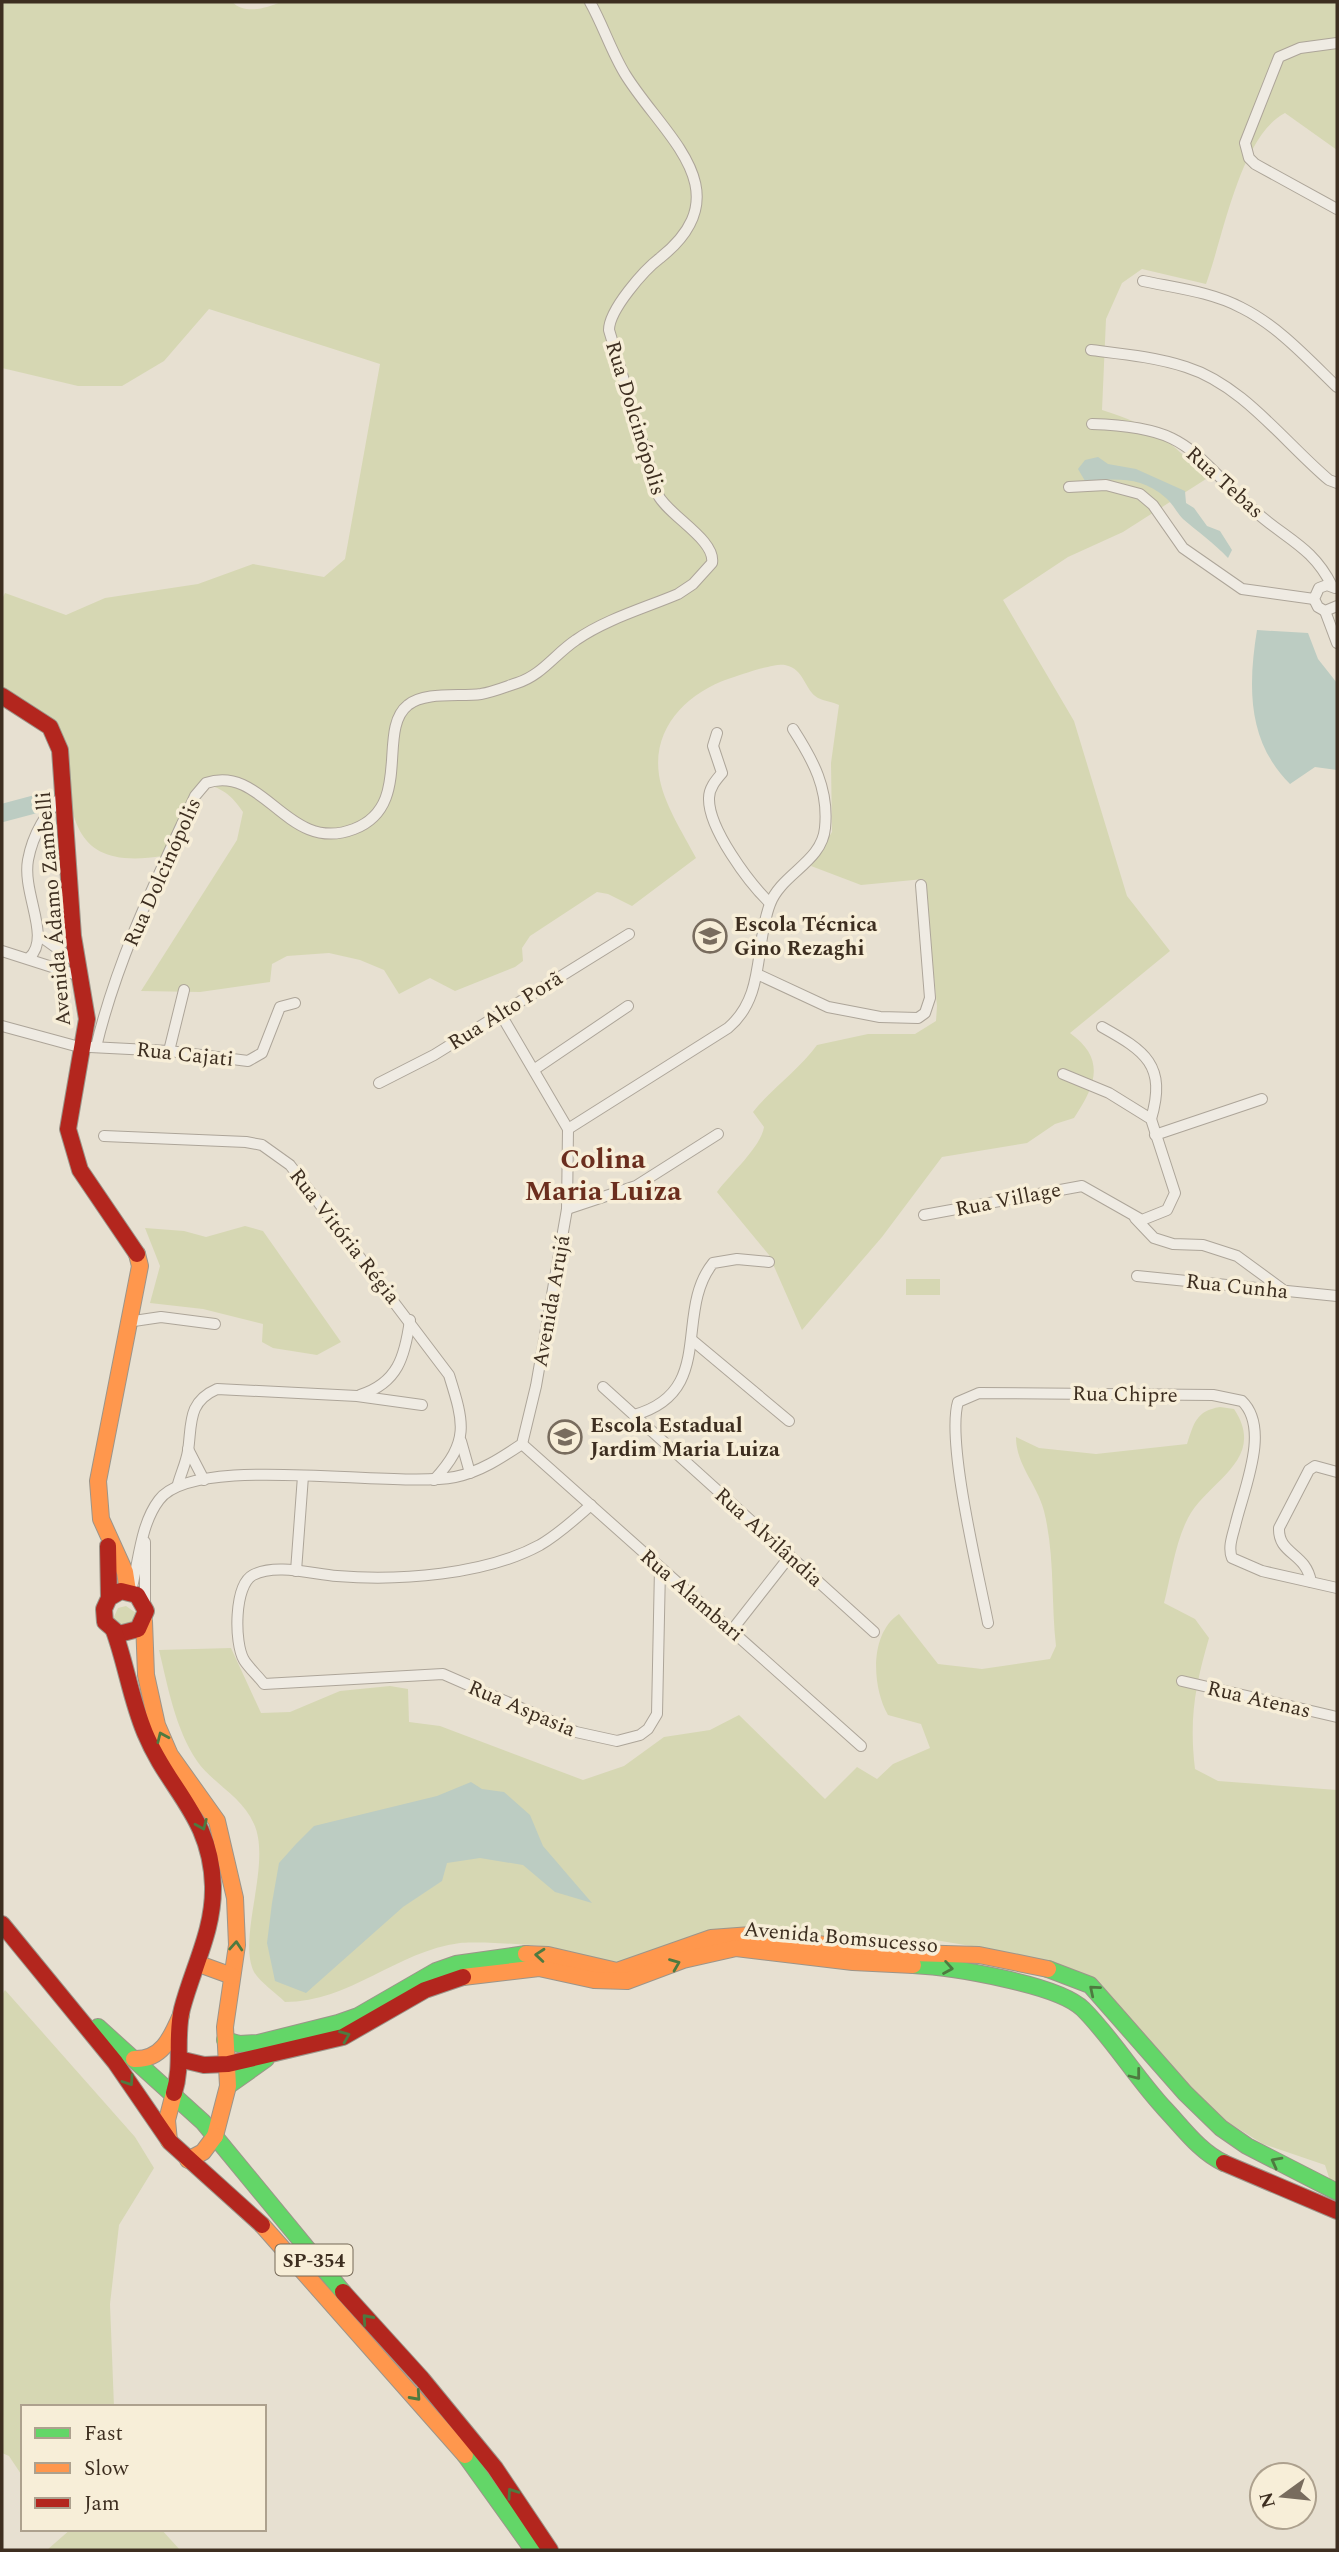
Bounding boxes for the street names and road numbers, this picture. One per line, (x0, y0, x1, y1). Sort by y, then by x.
street label: Rua Dolcinópolis (596, 337, 674, 500)
street label: Rua Tebas (1178, 439, 1271, 527)
street label: Avenida Ádamo Zambelli (28, 790, 80, 1028)
street label: Rua Dolcinópolis (116, 793, 210, 952)
street label: Rua Alto Porã (442, 962, 570, 1059)
street label: Rua Cajati (135, 1034, 235, 1076)
street label: Rua Vitória Régia (281, 1162, 408, 1312)
street label: Rua Village (953, 1174, 1064, 1226)
street label: Avenida Arujá (525, 1232, 579, 1370)
street label: Rua Cunha (1184, 1266, 1290, 1308)
street label: Rua Chipre (1072, 1378, 1178, 1412)
street label: Rua Alvilândia (707, 1480, 830, 1596)
street label: Rua Alambari (633, 1542, 750, 1650)
street label: Rua Aspasia (463, 1672, 581, 1746)
street label: Rua Atenas (1204, 1673, 1314, 1727)
street label: Avenida Bomsucesso (742, 1914, 939, 1962)
road number: SP-354 (276, 2244, 352, 2276)

